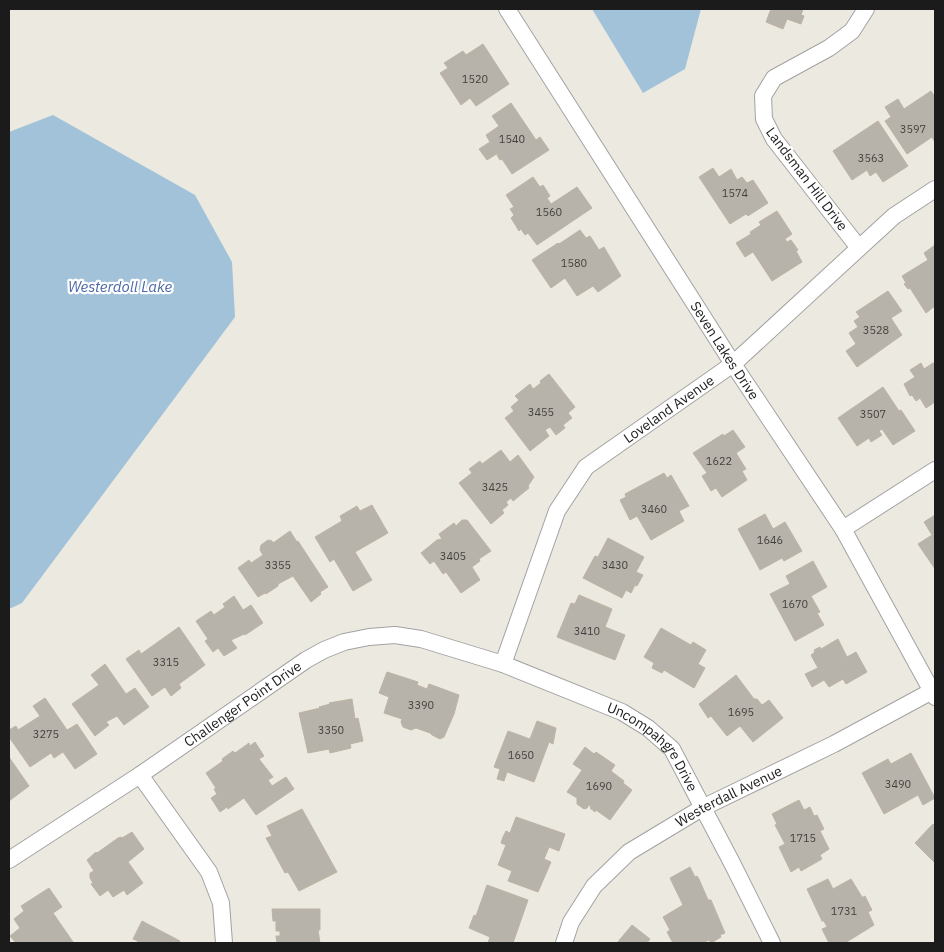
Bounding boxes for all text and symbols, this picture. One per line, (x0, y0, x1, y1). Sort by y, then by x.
house number: 1520 (462, 72, 488, 86)
house number: 3597 (900, 122, 926, 136)
street label: Landsman Hill Drive (762, 124, 852, 235)
house number: 1540 (499, 132, 525, 146)
house number: 3563 (858, 151, 884, 165)
house number: 1574 (722, 186, 749, 200)
house number: 1560 (536, 205, 562, 219)
house number: 1580 (561, 256, 587, 270)
water label: Westerdoll Lake (68, 277, 172, 296)
street label: Seven Lakes Drive (686, 298, 763, 403)
house number: 3528 (863, 323, 889, 337)
street label: Loveland Avenue (620, 371, 718, 447)
house number: 3455 (528, 405, 554, 419)
house number: 3507 (860, 407, 886, 421)
house number: 1622 (706, 454, 732, 468)
house number: 3425 (482, 480, 508, 494)
house number: 3460 (641, 502, 667, 516)
house number: 1646 (757, 533, 783, 547)
house number: 3405 (440, 549, 466, 563)
house number: 3355 (265, 558, 291, 572)
house number: 3430 (602, 558, 628, 572)
house number: 1670 (782, 597, 808, 611)
house number: 3410 (574, 624, 600, 638)
house number: 3315 (153, 655, 179, 669)
street label: Challenger Point Drive (180, 657, 305, 751)
house number: 3390 (408, 698, 434, 712)
street label: Uncompahgre Drive (605, 698, 702, 795)
house number: 1695 (728, 705, 754, 719)
house number: 3350 (318, 723, 344, 737)
house number: 3275 (33, 727, 59, 741)
house number: 1650 (508, 748, 534, 762)
street label: Westerdall Avenue (672, 761, 785, 831)
house number: 3490 (885, 777, 911, 791)
house number: 1690 (586, 779, 612, 793)
house number: 1715 (790, 831, 816, 845)
house number: 1731 (831, 904, 858, 918)

